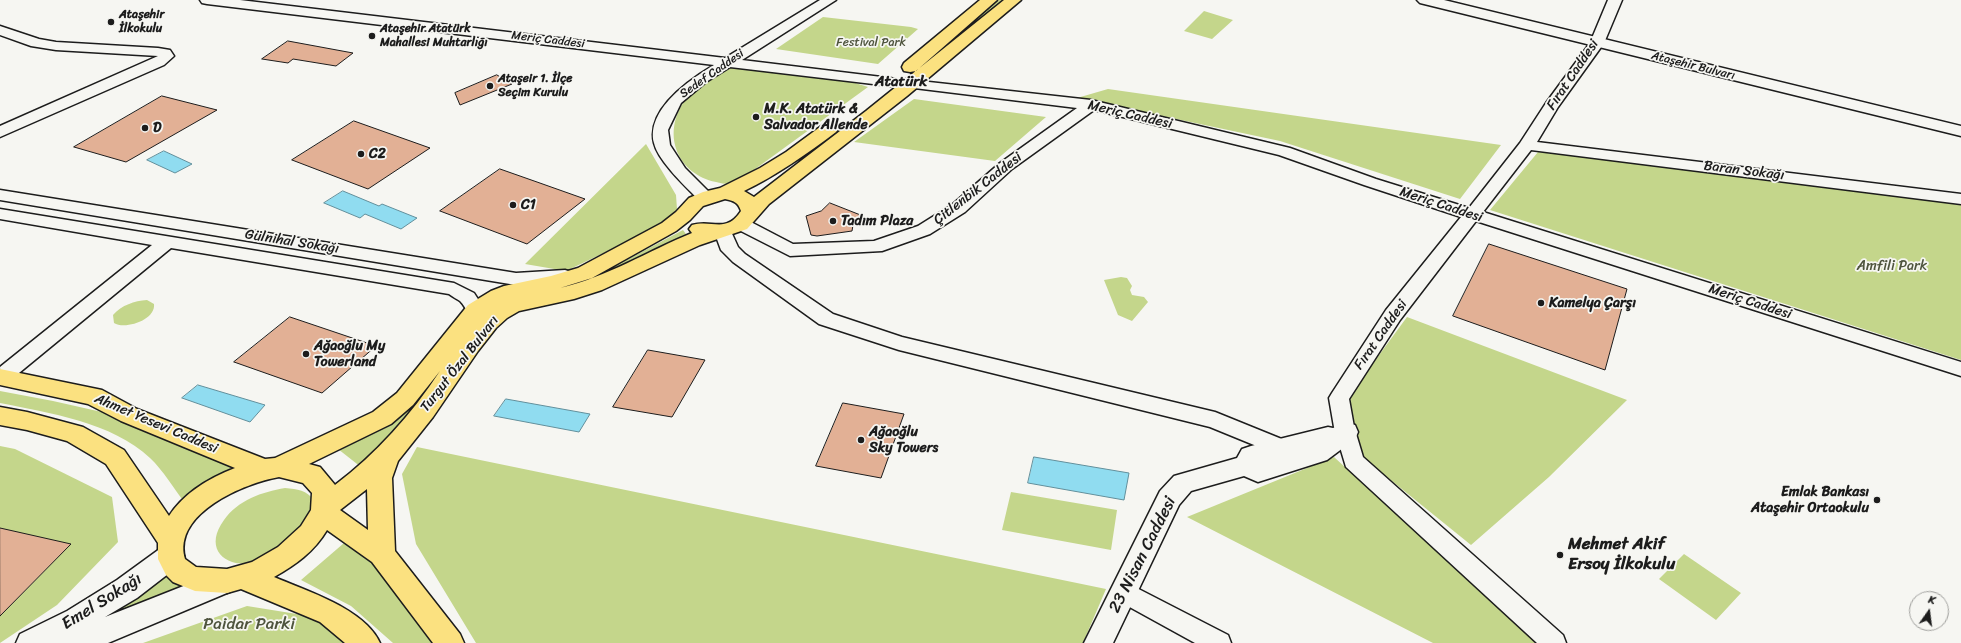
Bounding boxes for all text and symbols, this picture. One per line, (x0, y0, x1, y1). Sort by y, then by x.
place label: Ataşehir İlkokulu (119, 8, 164, 36)
marker: Ataşehir İlkokulu (106, 17, 116, 27)
place label: Ataşehir Atatürk Mahallesi Muhtarlığı (380, 22, 488, 50)
street label: Meriç Caddesi (510, 28, 586, 52)
marker: Ataşehir Atatürk Mahallesi Muhtarlığı (367, 31, 377, 41)
park label: Festival Park (836, 36, 906, 50)
street label: Fırat Caddesi (1543, 37, 1603, 113)
street label: Sedef Caddesi (677, 47, 747, 101)
street label: Ataşehir Bulvarı (1650, 49, 1736, 83)
place label: Ataşeir 1. İlçe Seçim Kurulu (498, 72, 572, 100)
district label: Atatürk (875, 73, 927, 91)
marker: Ataşeir 1. İlçe Seçim Kurulu (485, 81, 495, 91)
street label: Meriç Caddesi (1086, 97, 1174, 133)
place label: M.K. Atatürk & Salvador Allende (764, 101, 868, 134)
marker: M.K. Atatürk & Salvador Allende (751, 112, 761, 122)
place label: D (153, 120, 161, 136)
marker: D (140, 123, 150, 133)
place label: C2 (369, 146, 386, 162)
marker: C2 (356, 149, 366, 159)
street label: Çitlenbik Caddesi (930, 149, 1026, 229)
street label: Baran Sokağı (1703, 158, 1785, 184)
street label: Meriç Caddesi (1397, 184, 1485, 226)
place label: C1 (521, 197, 536, 213)
marker: C1 (508, 200, 518, 210)
place label: Tadım Plaza (841, 213, 913, 229)
marker: Tadım Plaza (828, 216, 838, 226)
street label: Gülnihal Sokağı (244, 226, 340, 258)
park label: Amfili Park (1857, 258, 1927, 274)
street label: Meriç Caddesi (1706, 281, 1794, 323)
place label: Kamelya Çarşı (1549, 295, 1636, 311)
street label: Fırat Caddesi (1351, 297, 1411, 373)
marker: Kamelya Çarşı (1536, 298, 1546, 308)
street label: Turgut Özal Bulvarı (417, 313, 503, 415)
place label: Ağaoğlu My Towerland (314, 338, 385, 370)
marker: Ağaoğlu My Towerland (301, 349, 311, 359)
street label: Ahmet Yesevi Caddesi (92, 390, 220, 458)
place label: Ağaoğlu Sky Towers (869, 424, 938, 456)
marker: Ağaoğlu Sky Towers (856, 435, 866, 445)
place label: Emlak Bankası Ataşehir Ortaokulu (1751, 484, 1869, 516)
street label: 23 Nisan Caddesi (1105, 494, 1181, 616)
marker: Emlak Bankası Ataşehir Ortaokulu (1872, 495, 1882, 505)
place label: Mehmet Akif Ersoy İlkokulu (1568, 535, 1675, 575)
marker: Mehmet Akif Ersoy İlkokulu (1555, 550, 1565, 560)
street label: Emel Sokağı (58, 569, 146, 635)
text: K (1926, 590, 1937, 610)
north arrow (1909, 591, 1949, 631)
park label: Paidar Parki (203, 615, 295, 635)

